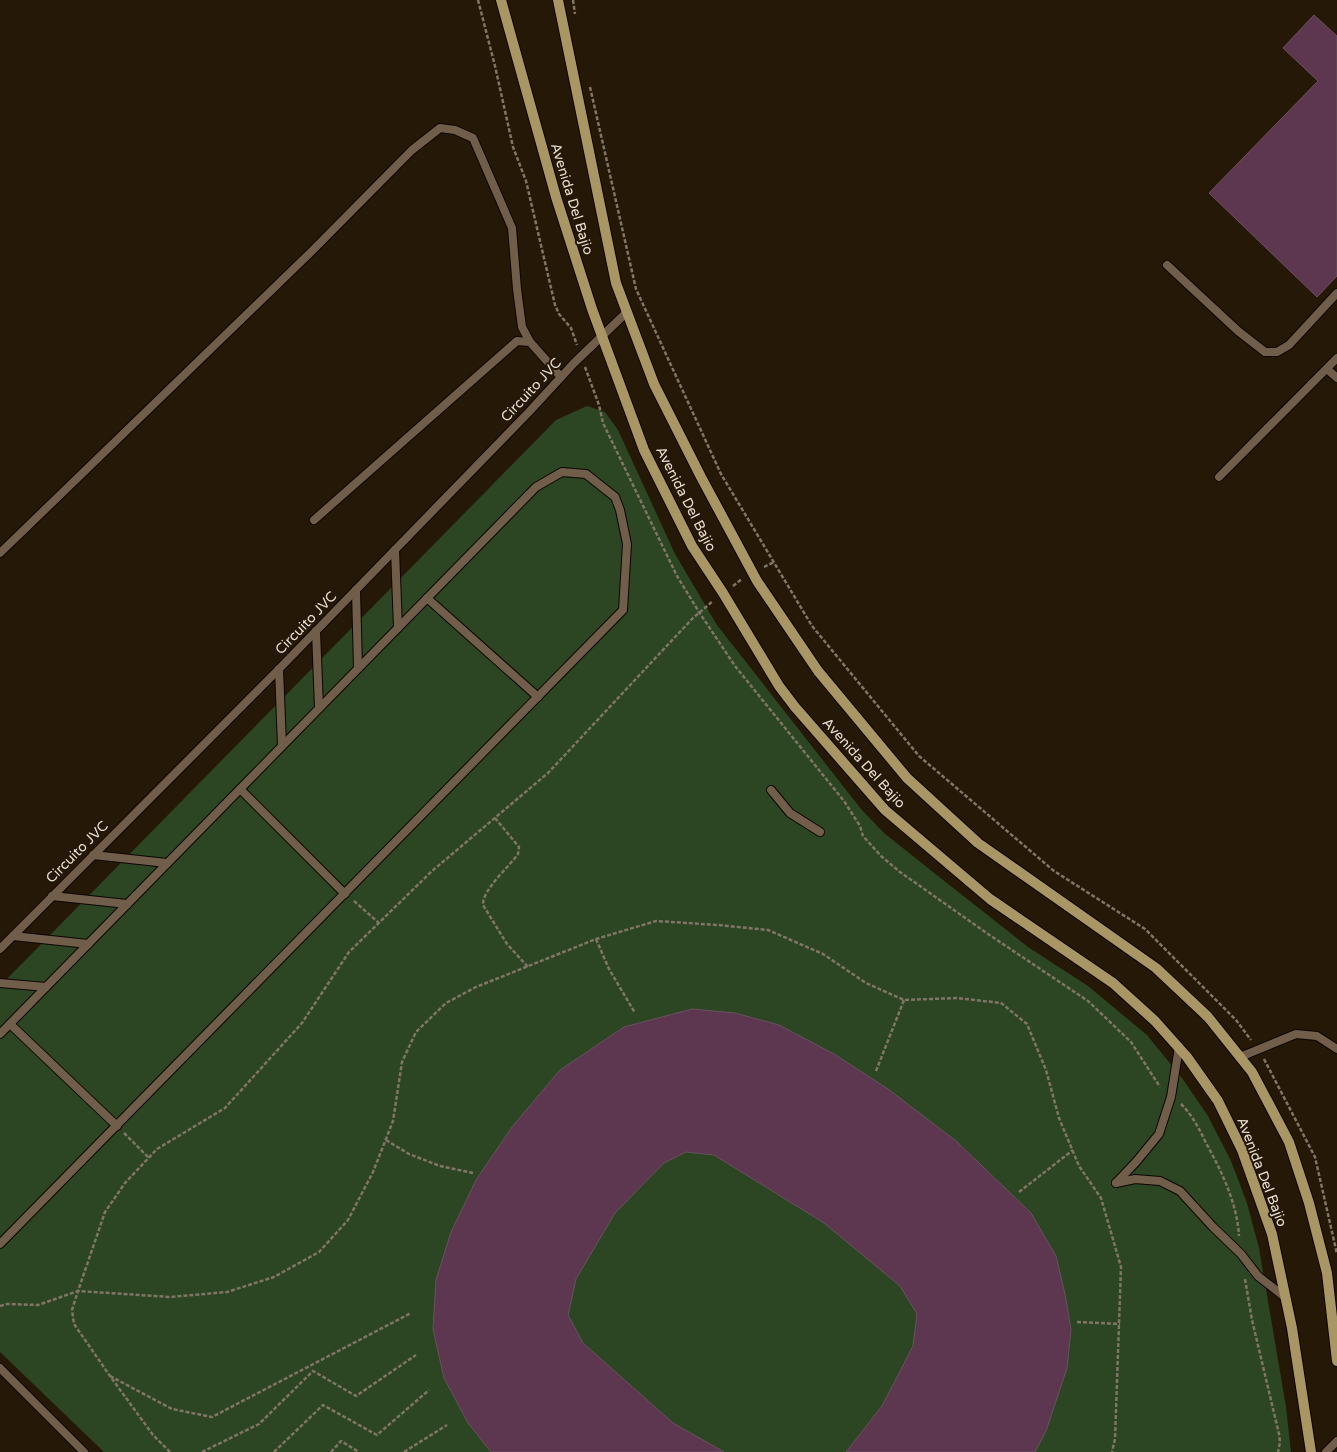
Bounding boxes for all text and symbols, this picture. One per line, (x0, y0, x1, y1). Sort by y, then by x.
street label: Avenida Del Bajio (547, 141, 597, 257)
street label: Circuito JVC (497, 354, 565, 425)
street label: Avenida Del Bajio (652, 443, 720, 555)
street label: Circuito JVC (272, 588, 340, 658)
street label: Avenida Del Bajio (819, 714, 909, 812)
street label: Circuito JVC (42, 817, 112, 887)
street label: Avenida Del Bajio (1233, 1115, 1291, 1229)

